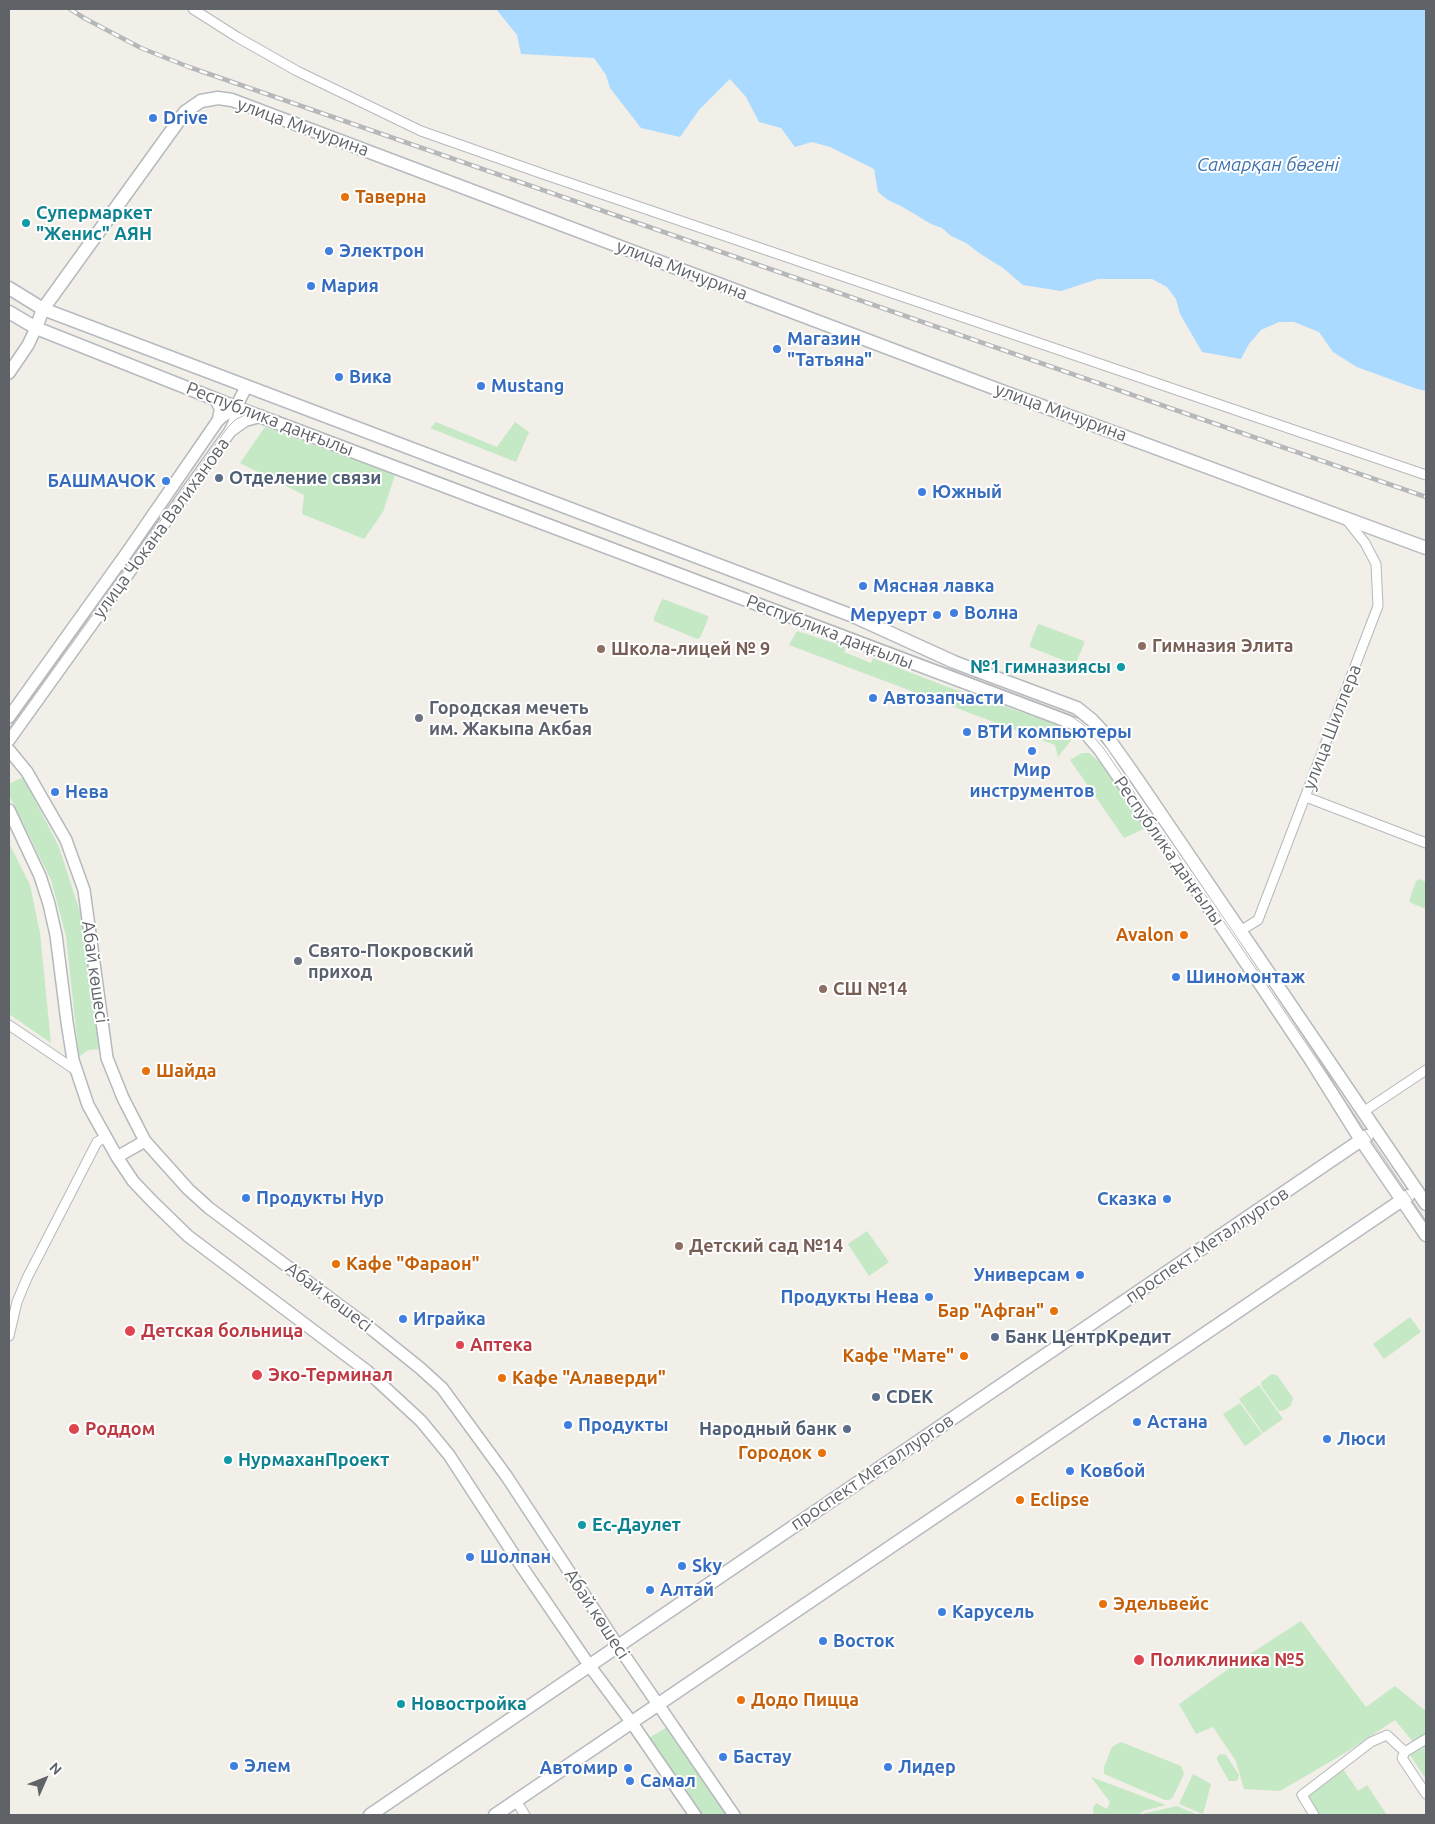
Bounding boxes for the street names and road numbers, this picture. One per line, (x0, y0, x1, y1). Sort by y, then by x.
street label: улица Мичурина (234, 93, 372, 161)
street label: улица Мичурина (613, 235, 751, 305)
street label: Республика даңғылы (183, 377, 357, 461)
street label: улица Мичурина (992, 378, 1130, 446)
street label: улица Чокана Валиханова (88, 434, 234, 622)
street label: Республика даңғылы (743, 590, 917, 674)
street label: улица Шиллера (1298, 661, 1366, 793)
street label: Республика даңғылы (1109, 772, 1229, 930)
street label: Абай көшесі (77, 920, 113, 1024)
street label: проспект Металлургов (1121, 1182, 1293, 1308)
street label: Абай көшесі (281, 1257, 377, 1337)
street label: проспект Металлургов (786, 1409, 958, 1535)
street label: Абай көшесі (560, 1565, 634, 1663)

